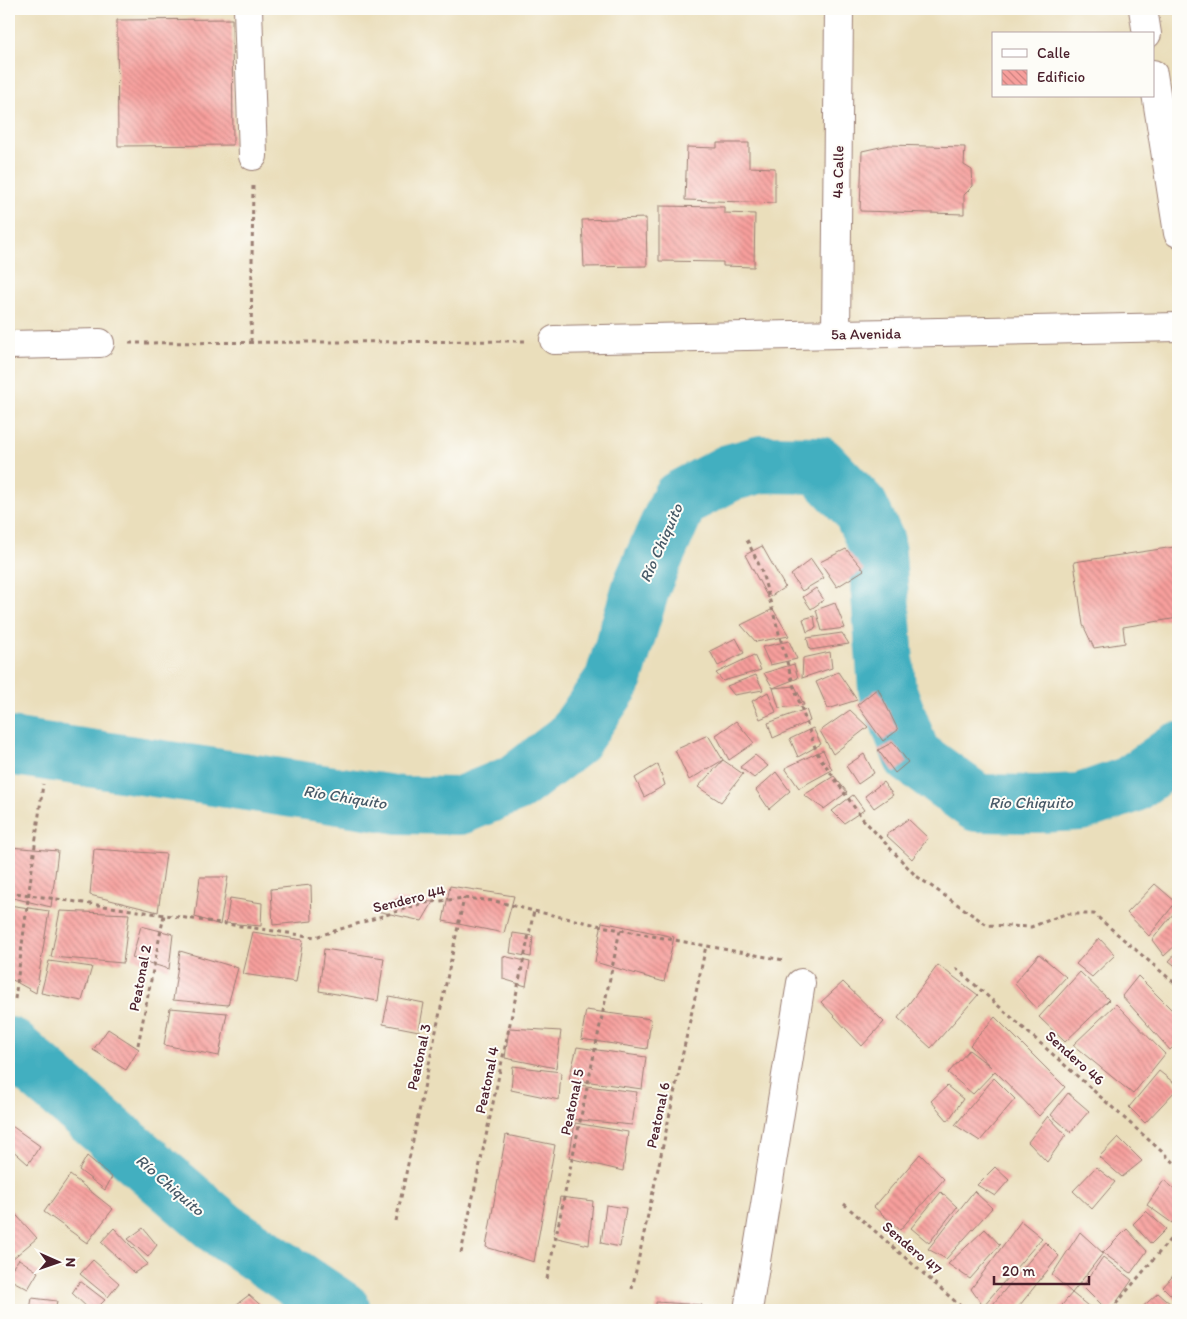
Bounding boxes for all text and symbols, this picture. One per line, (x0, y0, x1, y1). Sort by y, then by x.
legend (992, 32, 1154, 98)
text: Calle (1037, 44, 1070, 62)
text: Edificio (1037, 68, 1085, 86)
street label: 4a Calle (829, 145, 847, 199)
street label: 5a Avenida (831, 324, 901, 344)
water label: Río Chiquito (635, 500, 687, 585)
water label: Río Chiquito (302, 781, 389, 813)
water label: Río Chiquito (989, 793, 1074, 812)
street label: Sendero 44 (371, 881, 447, 917)
street label: Peatonal 2 (125, 943, 155, 1013)
street label: Peatonal 3 (403, 1022, 435, 1092)
street label: Sendero 46 (1042, 1027, 1108, 1089)
street label: Peatonal 4 (471, 1045, 503, 1115)
street label: Peatonal 5 (556, 1067, 588, 1137)
street label: Peatonal 6 (642, 1080, 674, 1150)
water label: Río Chiquito (132, 1150, 209, 1220)
street label: Sendero 47 (879, 1217, 946, 1279)
north arrow (32, 1236, 82, 1286)
scale bar (994, 1254, 1090, 1286)
text: N (62, 1257, 79, 1267)
text: 20 m (1002, 1262, 1036, 1280)

